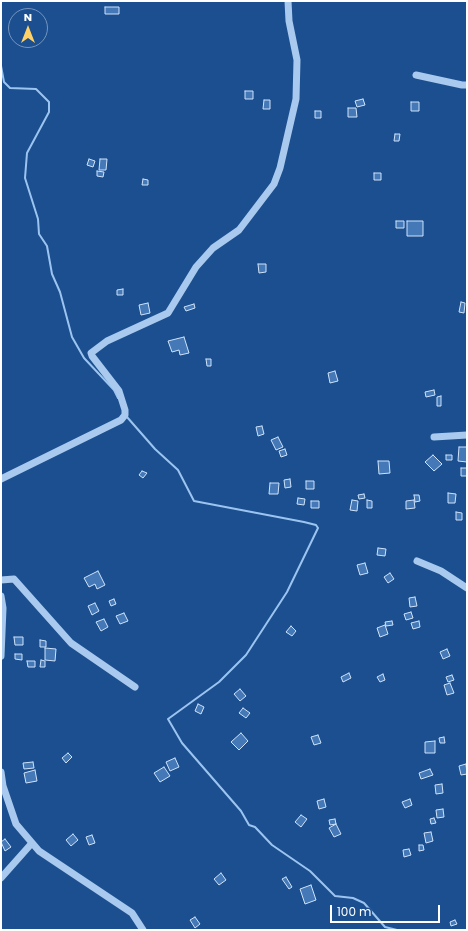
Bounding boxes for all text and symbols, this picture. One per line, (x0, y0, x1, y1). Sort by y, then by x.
north arrow (8, 8, 48, 48)
text: N (24, 9, 32, 25)
scale bar (332, 897, 442, 923)
text: 100 m (337, 903, 371, 920)

